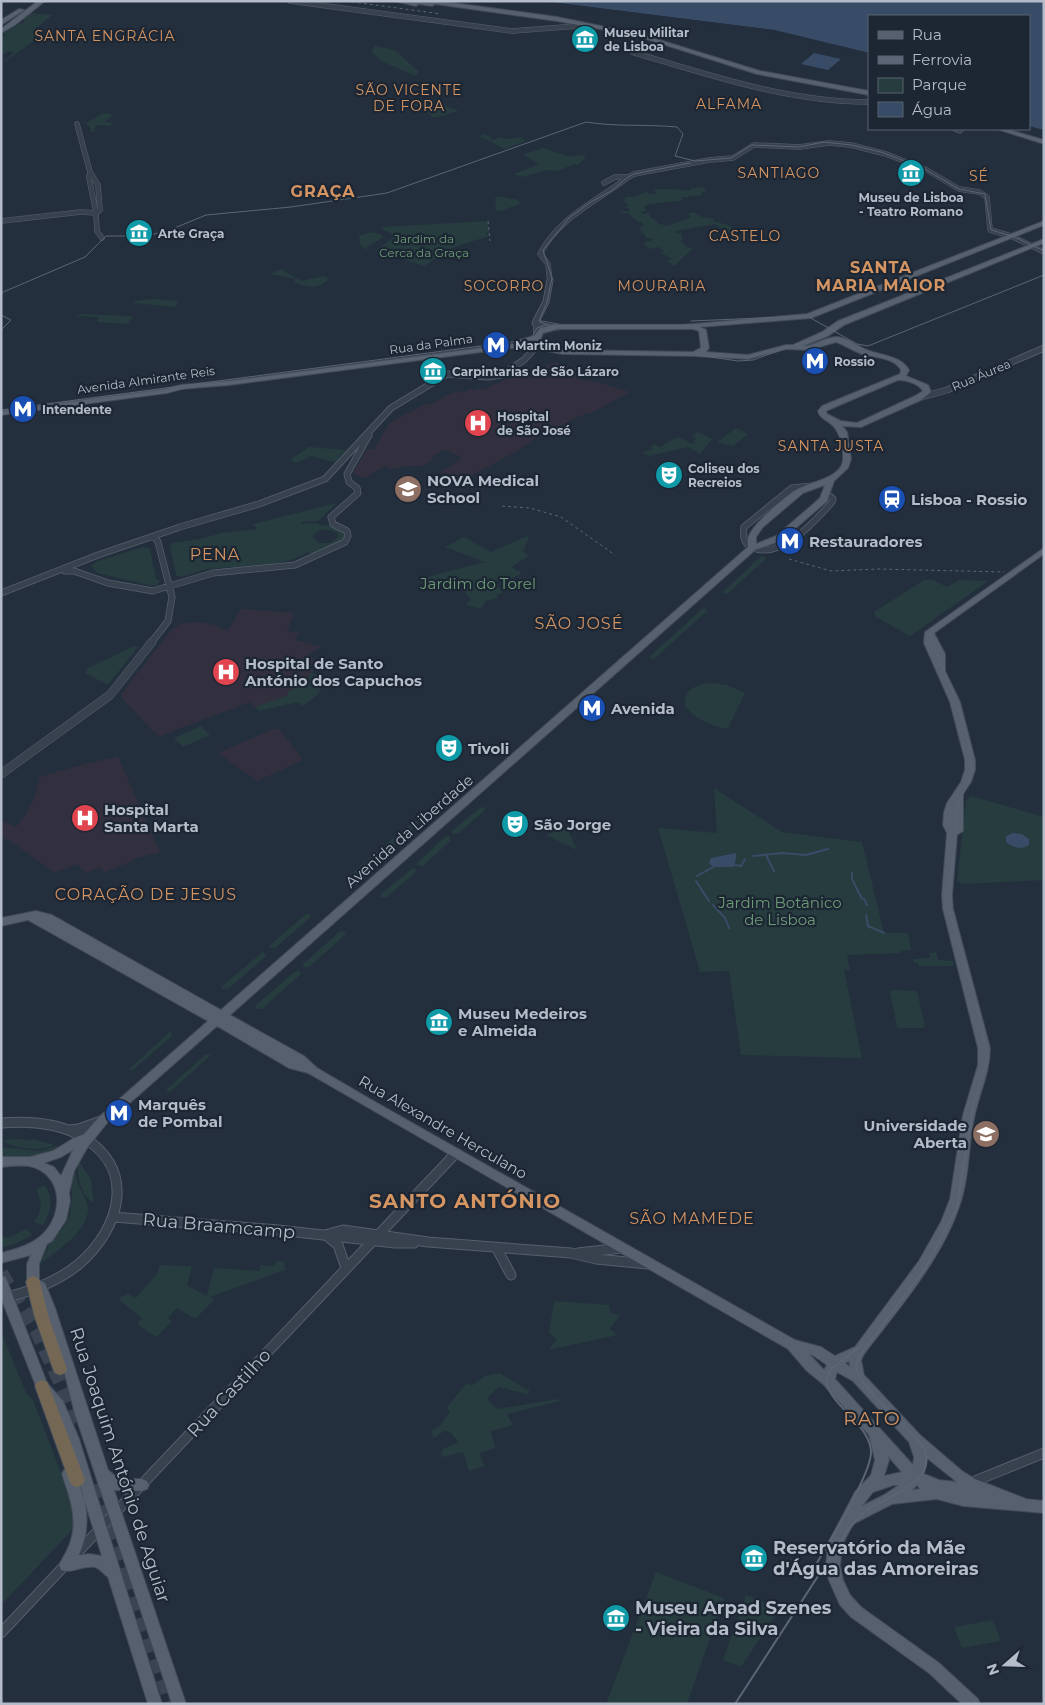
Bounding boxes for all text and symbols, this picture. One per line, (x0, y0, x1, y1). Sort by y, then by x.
legend (868, 15, 1030, 130)
museum icon: Museu Militar de Lisboa (570, 24, 600, 54)
place label: Museu Militar de Lisboa (604, 25, 689, 54)
text: Rua (912, 25, 942, 44)
district label: SANTA ENGRÁCIA (34, 27, 176, 45)
text: Ferrovia (912, 50, 972, 69)
text: Parque (912, 75, 967, 94)
district label: SÃO VICENTE DE FORA (356, 81, 462, 115)
district label: ALFAMA (696, 95, 762, 113)
text: Água (912, 100, 952, 119)
museum icon: Museu de Lisboa - Teatro Romano (896, 158, 926, 188)
district label: SANTIAGO (738, 164, 820, 182)
district label: SÉ (969, 167, 989, 185)
district label: GRAÇA (291, 182, 355, 201)
place label: Museu de Lisboa - Teatro Romano (858, 190, 964, 219)
museum icon: Arte Graça (124, 218, 154, 248)
place label: Arte Graça (157, 226, 224, 241)
district label: CASTELO (709, 227, 781, 245)
park label: Jardim da Cerca da Graça (379, 231, 469, 260)
district label: SANTA MARIA MAIOR (816, 258, 946, 295)
district label: SOCORRO (464, 277, 544, 295)
district label: MOURARIA (618, 277, 706, 295)
metro station icon: Martim Moniz (481, 330, 511, 360)
street label: Rua da Palma (388, 331, 474, 357)
place label: Martim Moniz (515, 338, 602, 353)
metro station icon: Rossio (800, 346, 830, 376)
place label: Rossio (834, 354, 875, 369)
museum icon: Carpintarias de São Lázaro (418, 356, 448, 386)
street label: Rua Áurea (949, 356, 1013, 394)
street label: Avenida Almirante Reis (76, 363, 216, 397)
place label: Carpintarias de São Lázaro (452, 364, 619, 379)
metro station icon: Intendente (8, 394, 38, 424)
place label: Intendente (42, 402, 112, 417)
hospital icon: Hospital de São José (463, 408, 493, 438)
place label: Hospital de São José (497, 409, 571, 438)
district label: SANTA JUSTA (778, 437, 884, 455)
theatre icon: Coliseu dos Recreios (654, 460, 684, 490)
place label: Coliseu dos Recreios (688, 461, 760, 490)
place label: NOVA Medical School (427, 471, 539, 507)
school or university icon: NOVA Medical School (393, 474, 423, 504)
station icon: Lisboa - Rossio (877, 484, 907, 514)
place label: Lisboa - Rossio (911, 490, 1027, 509)
metro station icon: Restauradores (775, 526, 805, 556)
place label: Restauradores (809, 532, 922, 551)
district label: PENA (190, 545, 240, 564)
park label: Jardim do Torel (419, 574, 536, 593)
district label: SÃO JOSÉ (535, 614, 623, 633)
place label: Hospital de Santo António dos Capuchos (244, 654, 422, 690)
hospital icon: Hospital de Santo António dos Capuchos (211, 657, 241, 687)
metro station icon: Avenida (577, 693, 607, 723)
place label: Avenida (610, 699, 675, 718)
theatre icon: Tivoli (434, 733, 464, 763)
place label: Tivoli (468, 739, 509, 758)
street label: Avenida da Liberdade (341, 770, 477, 892)
place label: Hospital Santa Marta (104, 800, 199, 836)
hospital icon: Hospital Santa Marta (70, 803, 100, 833)
theatre icon: São Jorge (500, 809, 530, 839)
place label: São Jorge (534, 815, 611, 834)
district label: CORAÇÃO DE JESUS (55, 885, 237, 904)
park label: Jardim Botânico de Lisboa (717, 893, 842, 929)
place label: Museu Medeiros e Almeida (458, 1004, 587, 1040)
museum icon: Museu Medeiros e Almeida (424, 1007, 454, 1037)
street label: Rua Alexandre Herculano (355, 1071, 531, 1183)
place label: Marquês de Pombal (138, 1095, 222, 1131)
metro station icon: Marquês de Pombal (104, 1098, 134, 1128)
place label: Universidade Aberta (864, 1116, 967, 1152)
school or university icon: Universidade Aberta (971, 1119, 1001, 1149)
district label: SANTO ANTÓNIO (369, 1189, 561, 1213)
street label: Rua Braamcamp (142, 1208, 296, 1244)
district label: SÃO MAMEDE (629, 1209, 755, 1228)
street label: Rua Joaquim António de Aguiar (65, 1324, 175, 1606)
street label: Rua Castilho (182, 1344, 276, 1442)
district label: RATO (843, 1407, 901, 1430)
place label: Reservatório da Mãe d'Água das Amoreiras (773, 1537, 979, 1580)
museum icon: Reservatório da Mãe d'Água das Amoreiras (739, 1543, 769, 1573)
place label: Museu Arpad Szenes - Vieira da Silva (635, 1597, 832, 1640)
museum icon: Museu Arpad Szenes - Vieira da Silva (601, 1603, 631, 1633)
north arrow (980, 1640, 1030, 1690)
text: N (982, 1661, 1003, 1678)

